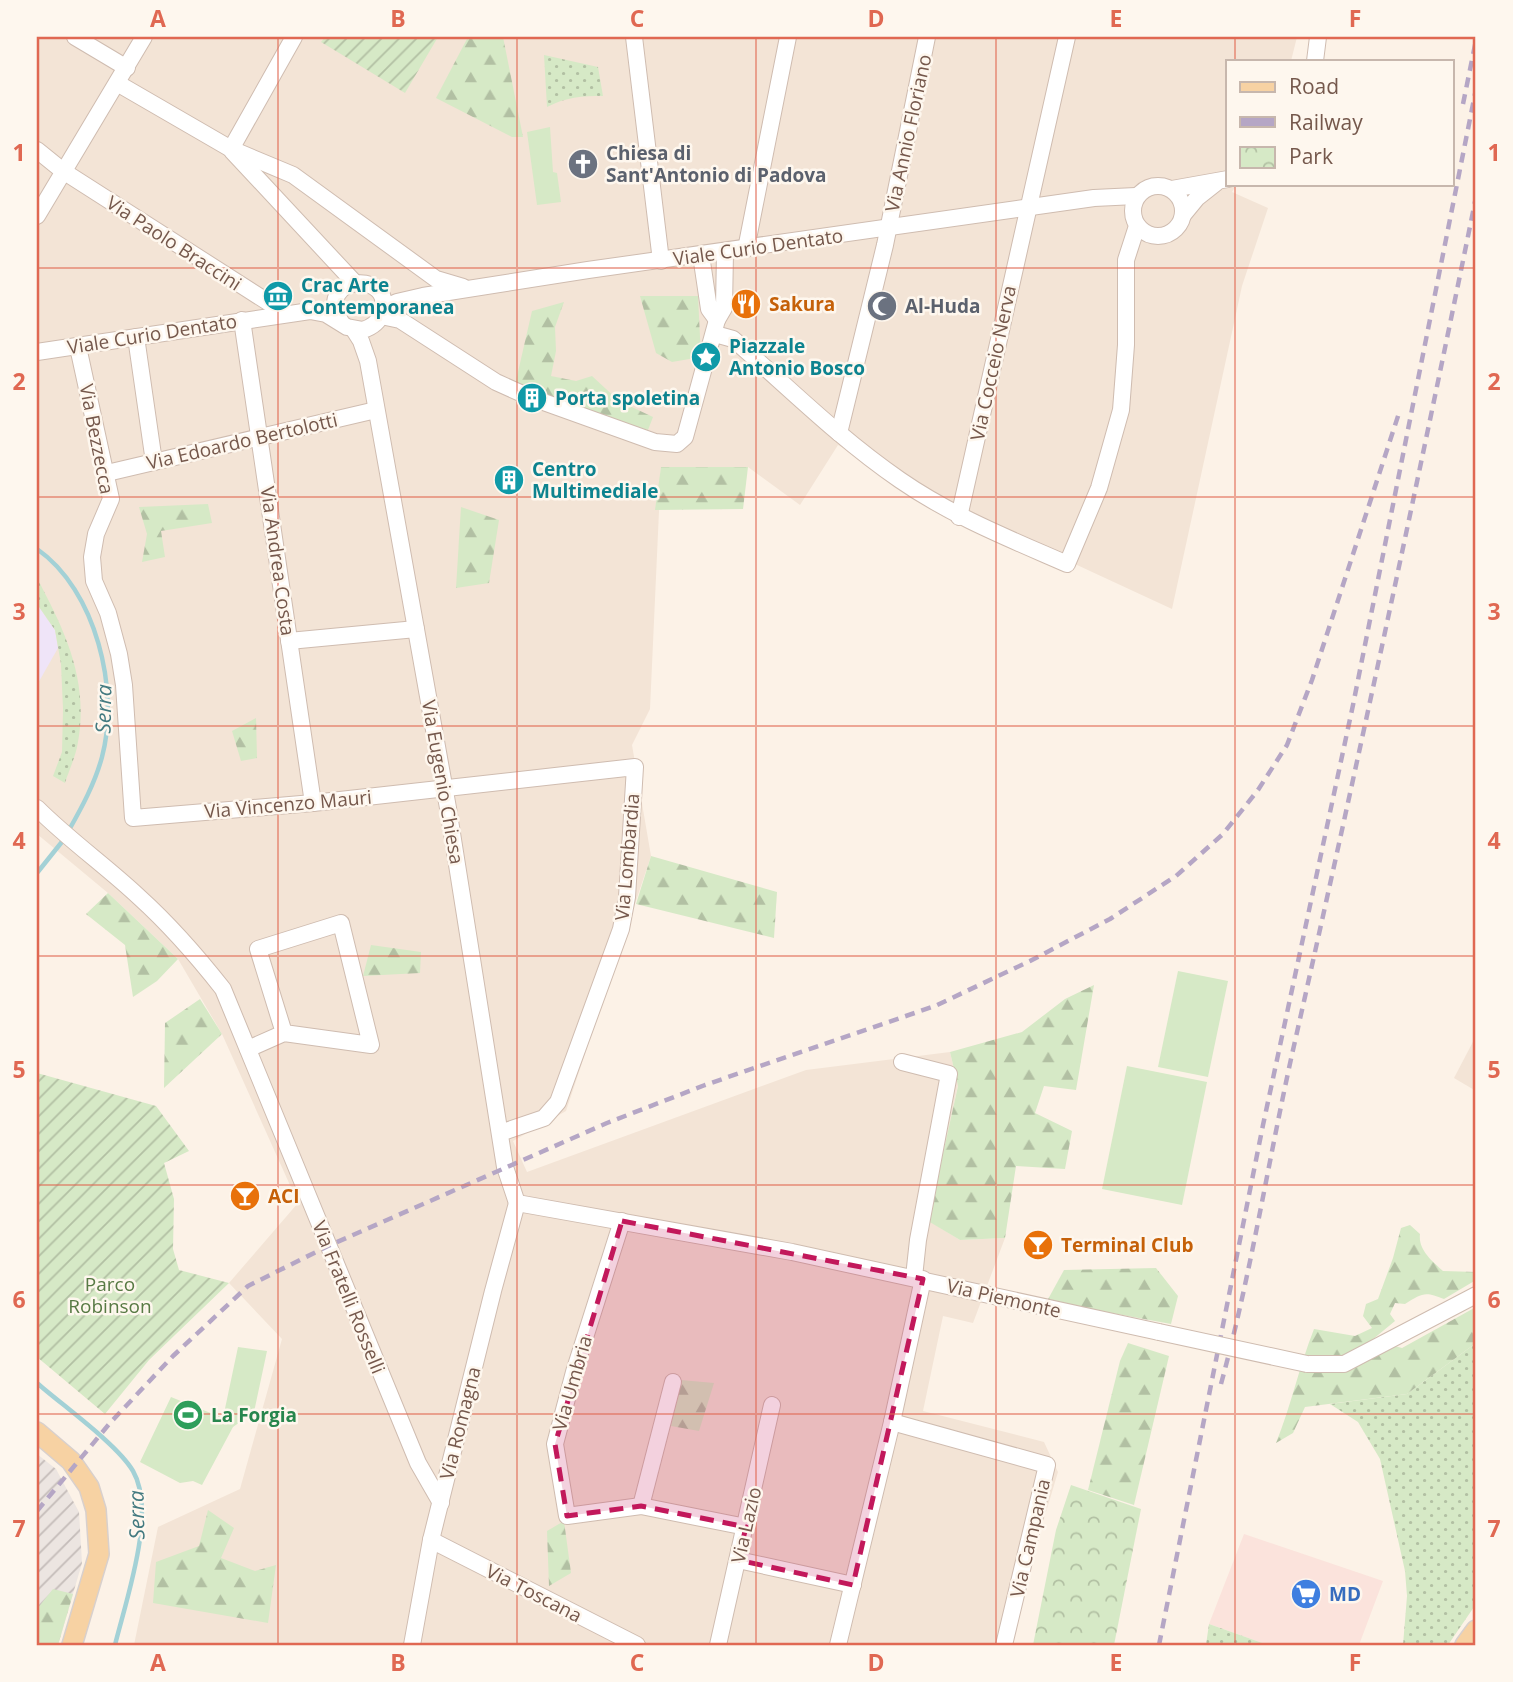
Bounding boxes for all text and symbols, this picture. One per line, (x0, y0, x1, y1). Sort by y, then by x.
text: A (150, 2, 166, 34)
text: B (390, 2, 406, 34)
text: C (630, 2, 644, 34)
text: D (867, 2, 885, 34)
text: E (1110, 2, 1122, 34)
text: F (1349, 2, 1361, 34)
street label: Via Annio Floriano (879, 52, 937, 214)
legend (1226, 60, 1454, 186)
text: Road (1289, 72, 1339, 100)
text: Railway (1289, 108, 1363, 136)
text: 1 (12, 136, 26, 168)
text: 1 (1487, 136, 1501, 168)
place label: Chiesa di Sant'Antonio di Padova (606, 140, 827, 188)
text: Park (1289, 142, 1333, 170)
church icon: Chiesa di Sant'Antonio di Padova (566, 147, 600, 181)
street label: Via Paolo Braccini (101, 190, 247, 296)
street label: Viale Curio Dentato (671, 222, 845, 272)
place label: Crac Arte Contemporanea (301, 272, 455, 320)
museum icon: Crac Arte Contemporanea (261, 279, 295, 313)
street label: Via Cocceio Nerva (964, 283, 1022, 443)
restaurant icon: Sakura (729, 287, 763, 321)
mosque icon: Al-Huda (865, 289, 899, 323)
place label: Sakura (769, 291, 835, 317)
place label: Al-Huda (905, 293, 981, 319)
street label: Viale Curio Dentato (65, 308, 239, 360)
place label: Piazzale Antonio Bosco (729, 333, 865, 381)
place icon: Piazzale Antonio Bosco (689, 340, 723, 374)
text: 2 (12, 365, 26, 397)
text: 2 (1487, 365, 1501, 397)
building icon: Porta spoletina (515, 381, 549, 415)
street label: Via Bezzecca (74, 382, 120, 496)
place label: Porta spoletina (555, 385, 700, 411)
street label: Via Edoardo Bertolotti (144, 406, 340, 476)
place label: Centro Multimediale (532, 456, 658, 504)
building icon: Centro Multimediale (492, 463, 526, 497)
street label: Via Andrea Costa (255, 485, 301, 637)
text: 3 (12, 595, 26, 627)
text: 3 (1487, 595, 1501, 627)
water label: Serra (89, 684, 117, 734)
street label: Via Eugenio Chiesa (416, 698, 470, 866)
street label: Via Vincenzo Mauri (203, 784, 373, 824)
street label: Via Lombardia (608, 792, 646, 922)
text: 4 (12, 824, 26, 856)
text: 4 (1487, 824, 1501, 856)
text: 5 (12, 1053, 26, 1085)
text: 5 (1487, 1053, 1501, 1085)
bar icon: ACI (228, 1179, 262, 1213)
place label: ACI (268, 1183, 300, 1209)
street label: Via Fratelli Rosselli (306, 1217, 392, 1377)
bar icon: Terminal Club (1021, 1228, 1055, 1262)
place label: Terminal Club (1061, 1232, 1193, 1258)
park label: Parco Robinson (68, 1271, 152, 1319)
street label: Via Piemonte (944, 1272, 1064, 1324)
text: 6 (12, 1283, 26, 1315)
text: 6 (1487, 1283, 1501, 1315)
street label: Via Umbria (546, 1332, 598, 1434)
street label: Via Romagna (433, 1364, 487, 1482)
sports icon: La Forgia (171, 1398, 205, 1432)
place label: La Forgia (211, 1402, 297, 1428)
street label: Via Campania (1004, 1476, 1056, 1600)
street label: Via Lazio (725, 1484, 767, 1566)
water label: Serra (122, 1490, 150, 1540)
text: 7 (12, 1512, 26, 1544)
text: 7 (1487, 1512, 1501, 1544)
street label: Via Toscana (482, 1558, 586, 1628)
supermarket icon: MD (1289, 1577, 1323, 1611)
place label: MD (1329, 1581, 1361, 1607)
text: A (150, 1646, 166, 1678)
text: B (390, 1646, 406, 1678)
text: C (630, 1646, 644, 1678)
text: D (867, 1646, 885, 1678)
text: E (1110, 1646, 1122, 1678)
text: F (1349, 1646, 1361, 1678)

